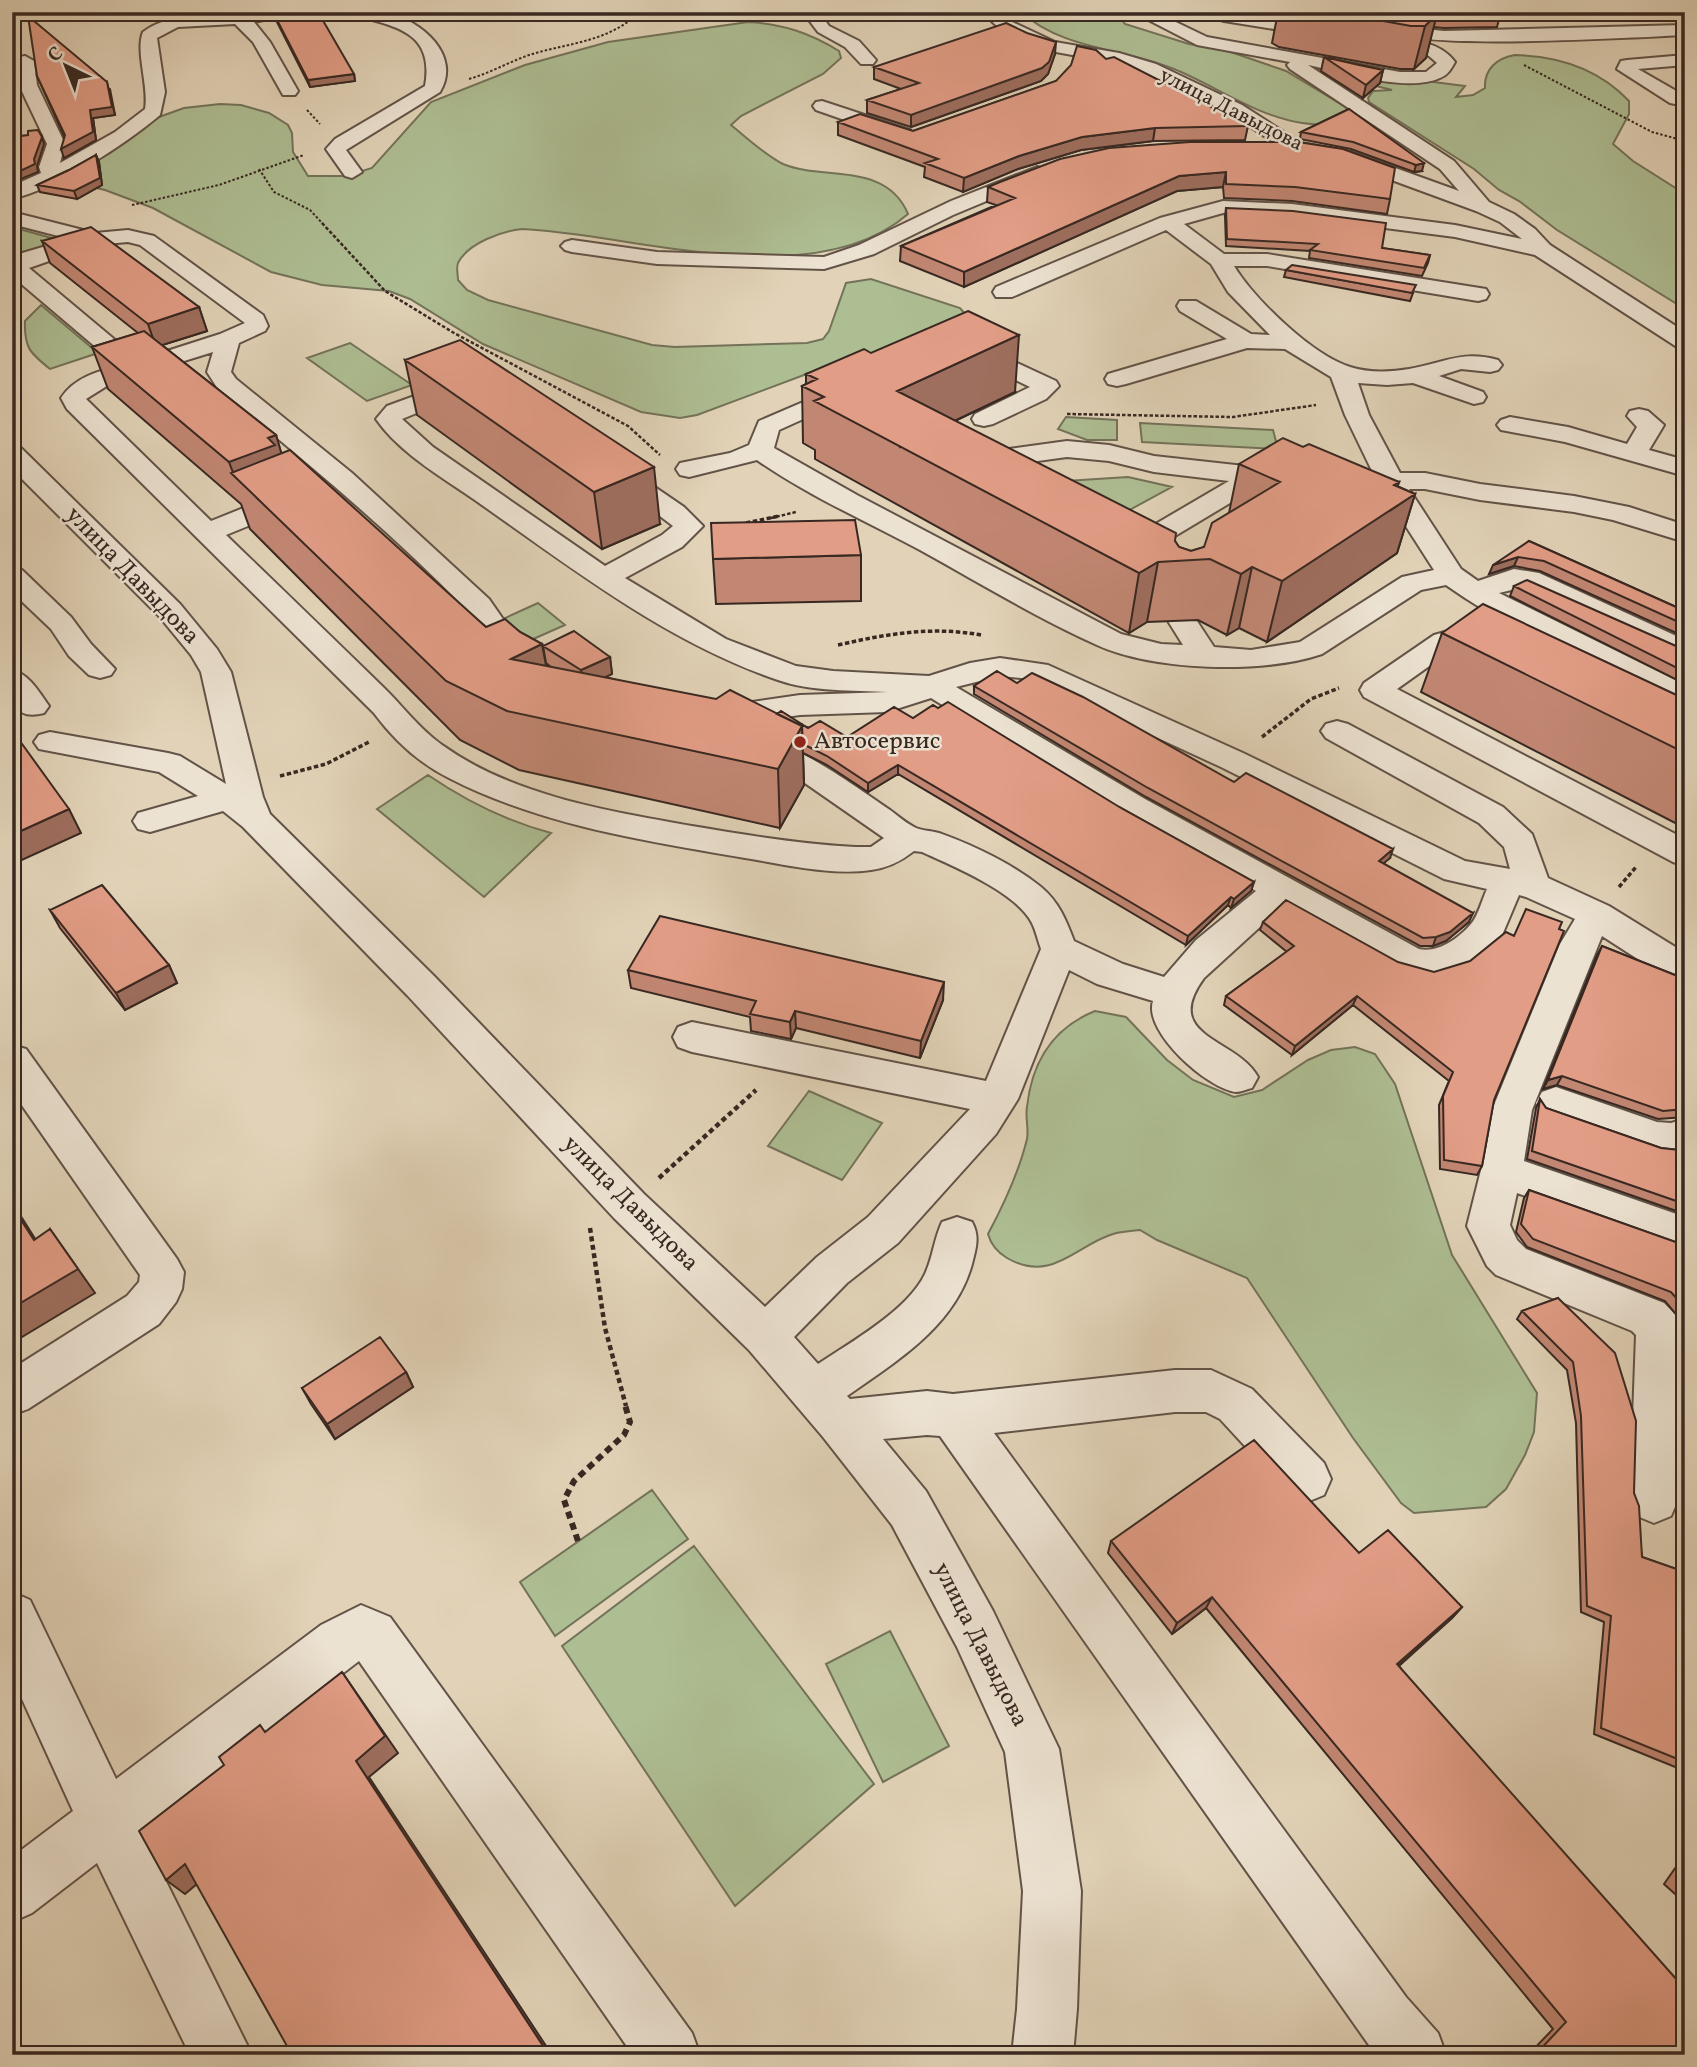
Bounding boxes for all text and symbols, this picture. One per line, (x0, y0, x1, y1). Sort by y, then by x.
north arrow (32, 32, 102, 102)
text: С (42, 41, 69, 69)
street label: улица Давыдова (1154, 61, 1308, 159)
street label: улица Давыдова (57, 499, 207, 653)
place label: Автосервис (814, 725, 940, 759)
marker: Автосервис (792, 734, 808, 750)
street label: улица Давыдова (554, 1128, 706, 1280)
street label: улица Давыдова (924, 1557, 1036, 1733)

